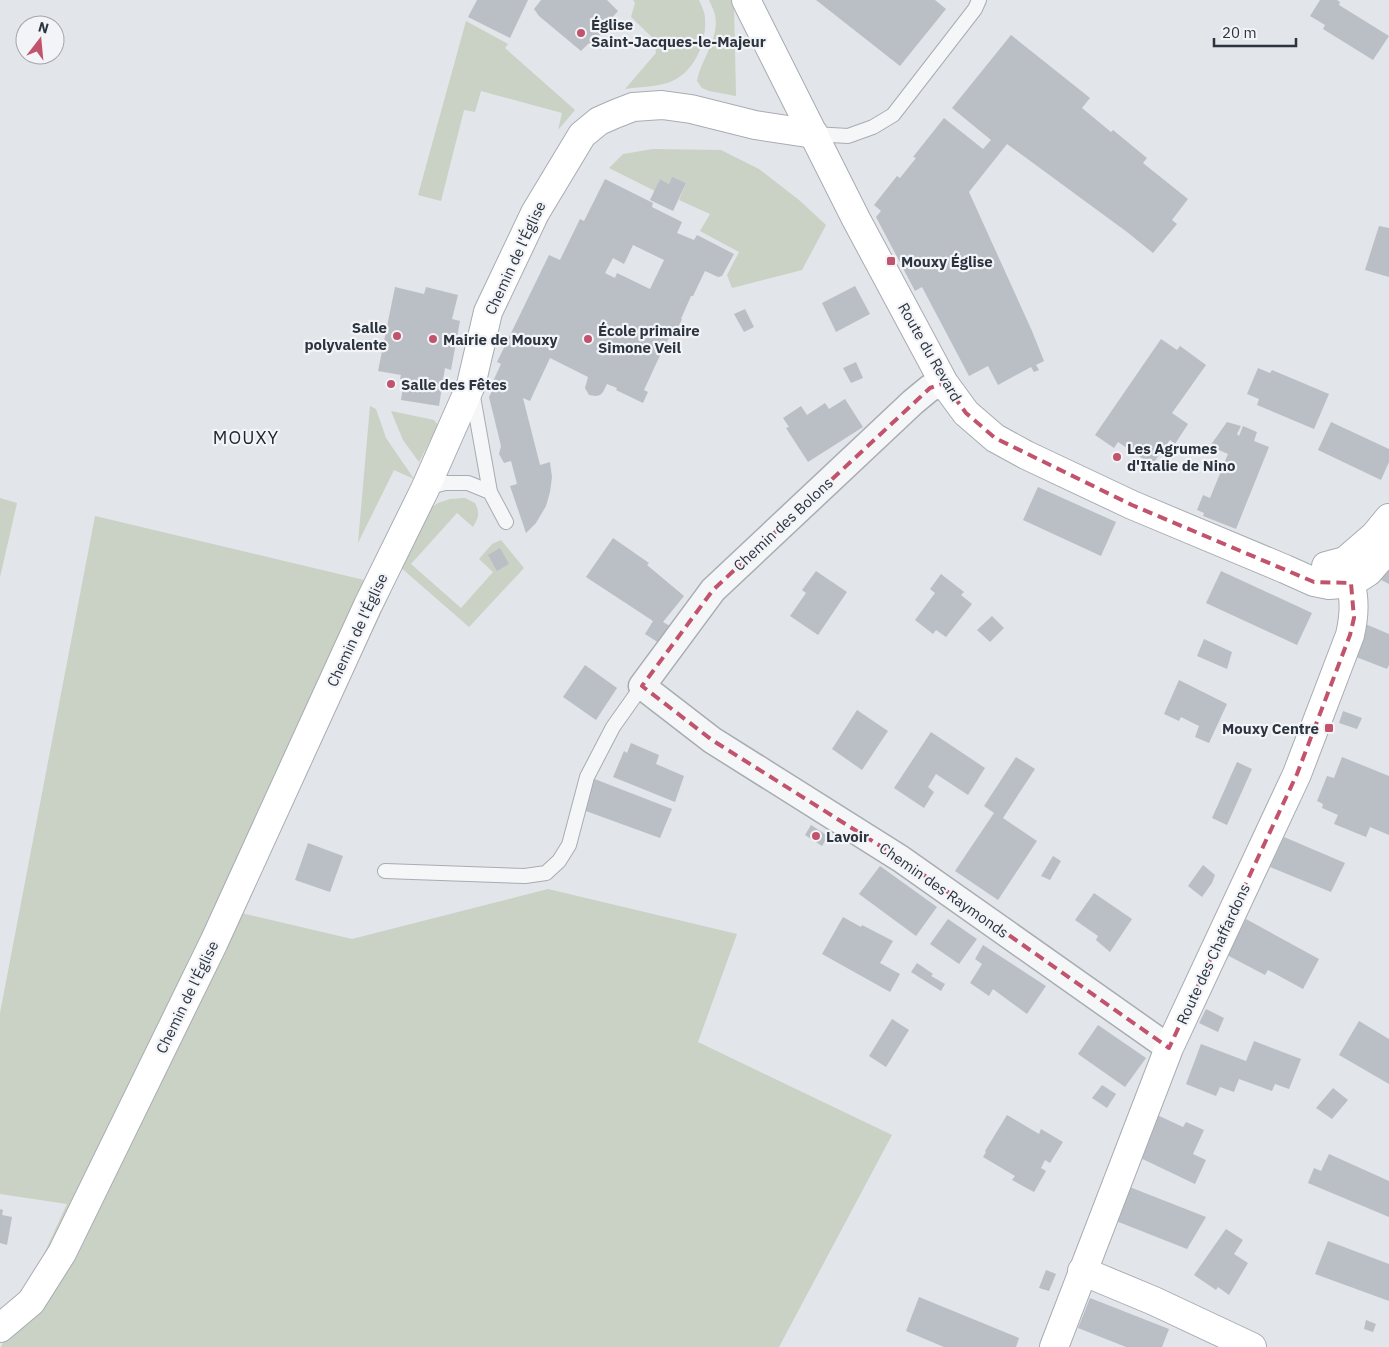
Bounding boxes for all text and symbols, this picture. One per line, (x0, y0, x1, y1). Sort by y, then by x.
north arrow (15, 15, 65, 65)
place label: Église Saint-Jacques-le-Majeur (591, 15, 766, 51)
scale bar (1214, 15, 1296, 47)
text: N (36, 17, 51, 38)
text: 20 m (1222, 23, 1257, 42)
marker: Église Saint-Jacques-le-Majeur (575, 27, 587, 39)
street label: Chemin de l'Église (480, 198, 550, 318)
place label: Mouxy Église (901, 252, 993, 271)
marker: Mouxy Église (885, 255, 897, 267)
street label: Route du Revard (894, 299, 966, 405)
place label: Salle polyvalente (304, 318, 387, 354)
place label: École primaire Simone Veil (598, 321, 700, 357)
marker: Salle polyvalente (391, 330, 403, 342)
place label: Mairie de Mouxy (443, 330, 558, 349)
marker: Mairie de Mouxy (427, 333, 439, 345)
marker: École primaire Simone Veil (582, 333, 594, 345)
place label: Salle des Fêtes (401, 375, 507, 394)
marker: Salle des Fêtes (385, 378, 397, 390)
district label: MOUXY (213, 426, 279, 449)
place label: Les Agrumes d'Italie de Nino (1127, 439, 1235, 475)
marker: Les Agrumes d'Italie de Nino (1111, 451, 1123, 463)
street label: Chemin des Bolons (729, 473, 837, 575)
street label: Chemin de l'Église (322, 570, 392, 690)
place label: Mouxy Centre (1222, 719, 1319, 738)
marker: Mouxy Centre (1323, 722, 1335, 734)
place label: Lavoir (826, 827, 869, 846)
marker: Lavoir (810, 830, 822, 842)
street label: Chemin des Raymonds (876, 838, 1012, 942)
street label: Route des Chaffardons (1172, 881, 1254, 1027)
street label: Chemin de l'Église (151, 938, 223, 1056)

